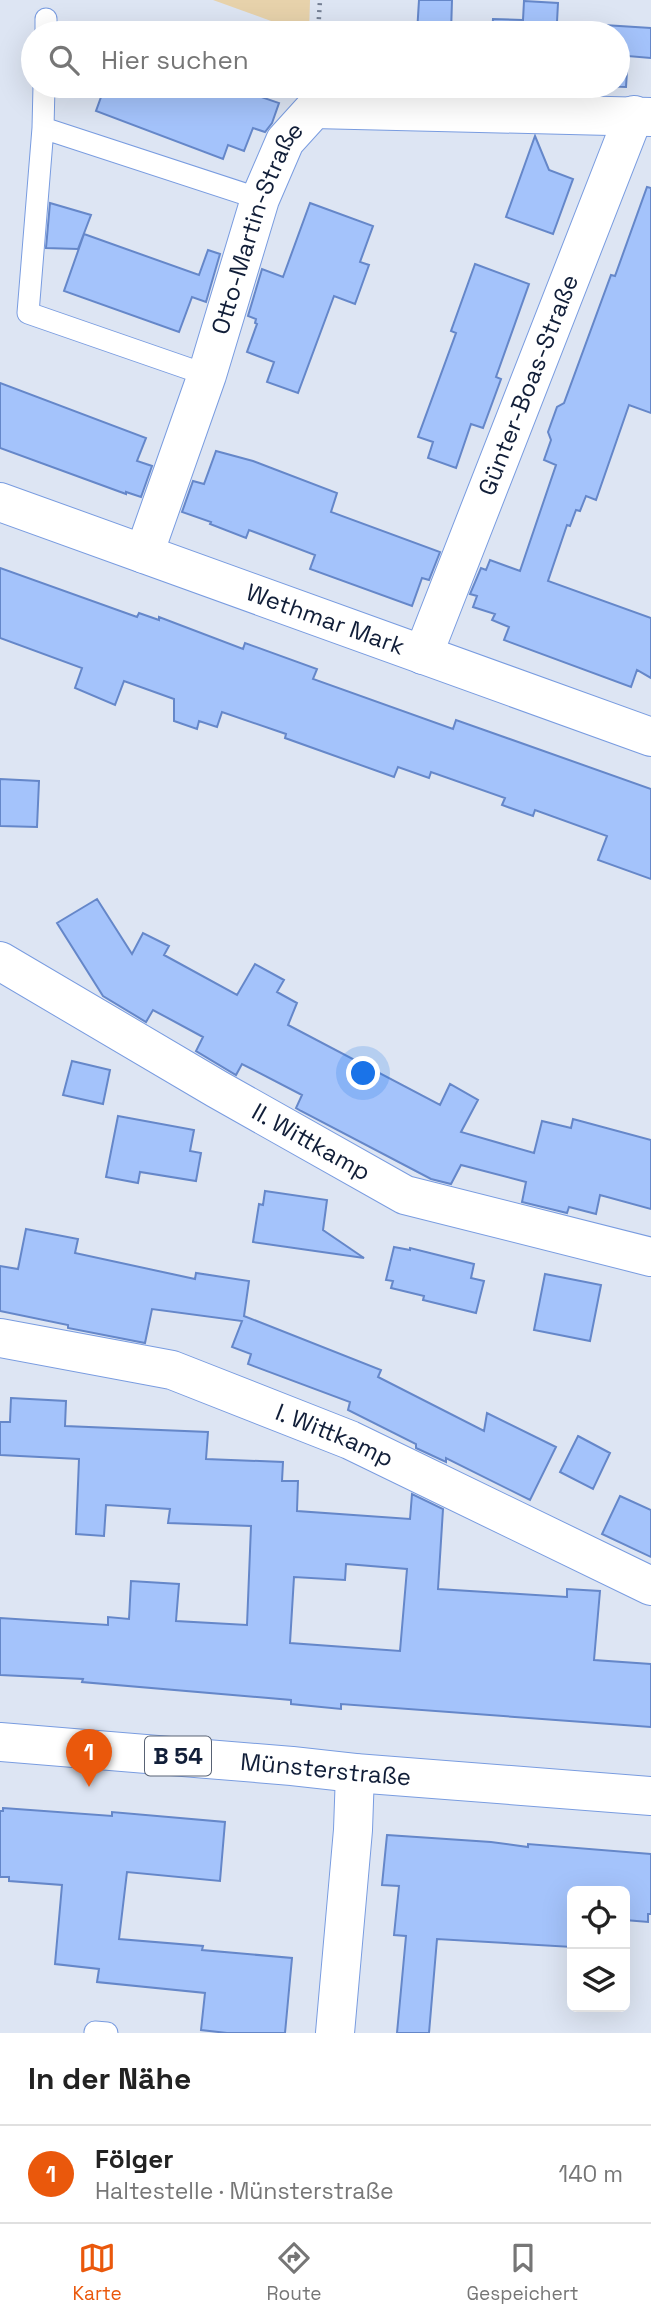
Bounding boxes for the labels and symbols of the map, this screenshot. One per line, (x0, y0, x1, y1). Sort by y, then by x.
street label: Otto-Martin-Straße (204, 115, 310, 338)
street label: Günter-Boas-Straße (471, 270, 585, 500)
street label: Wethmar Mark (242, 576, 409, 662)
your location (346, 1056, 380, 1090)
street label: II. Wittkamp (247, 1096, 376, 1187)
street label: I. Wittkamp (271, 1396, 399, 1474)
pin: 1 (66, 1729, 112, 1787)
road number: B 54 (145, 1736, 211, 1776)
street label: Münsterstraße (239, 1746, 412, 1792)

